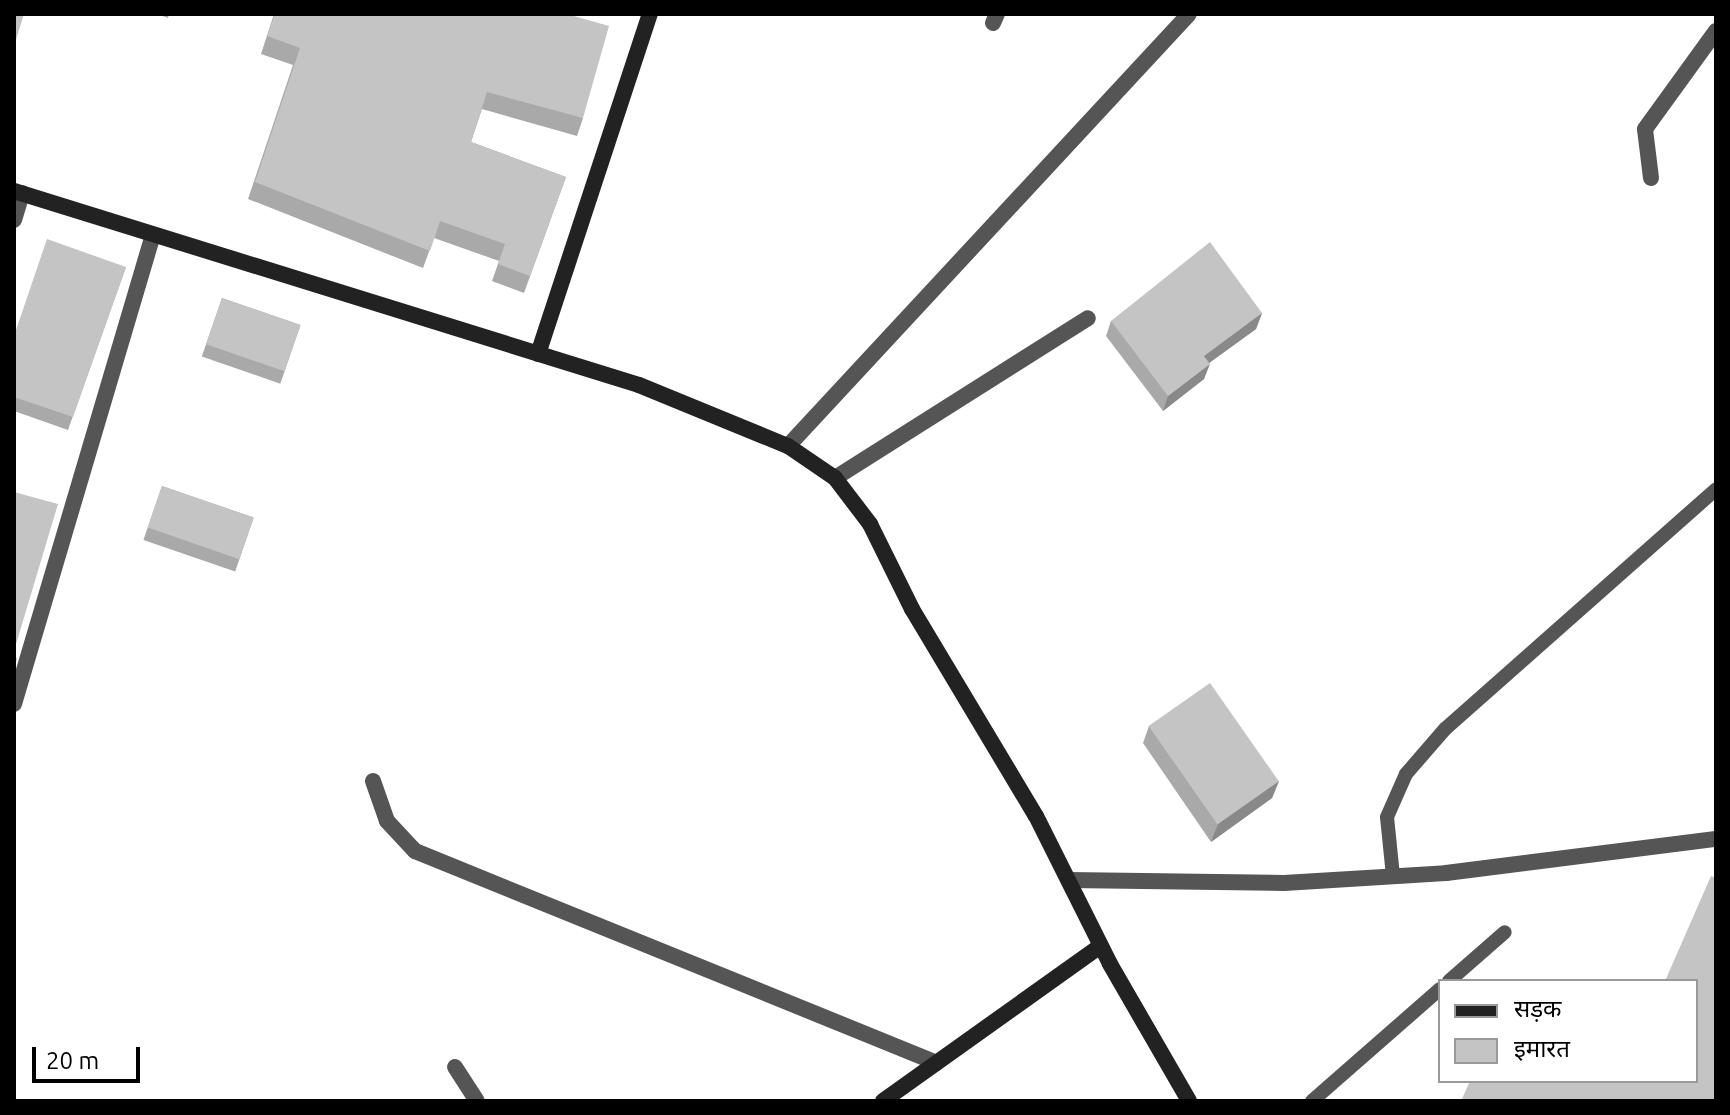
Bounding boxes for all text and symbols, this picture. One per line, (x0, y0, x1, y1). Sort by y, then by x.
legend (1438, 979, 1698, 1083)
text: सड़क (1514, 995, 1562, 1022)
scale bar (36, 1031, 144, 1081)
text: इमारत (1514, 1035, 1570, 1062)
text: 20 m (46, 1047, 99, 1074)

